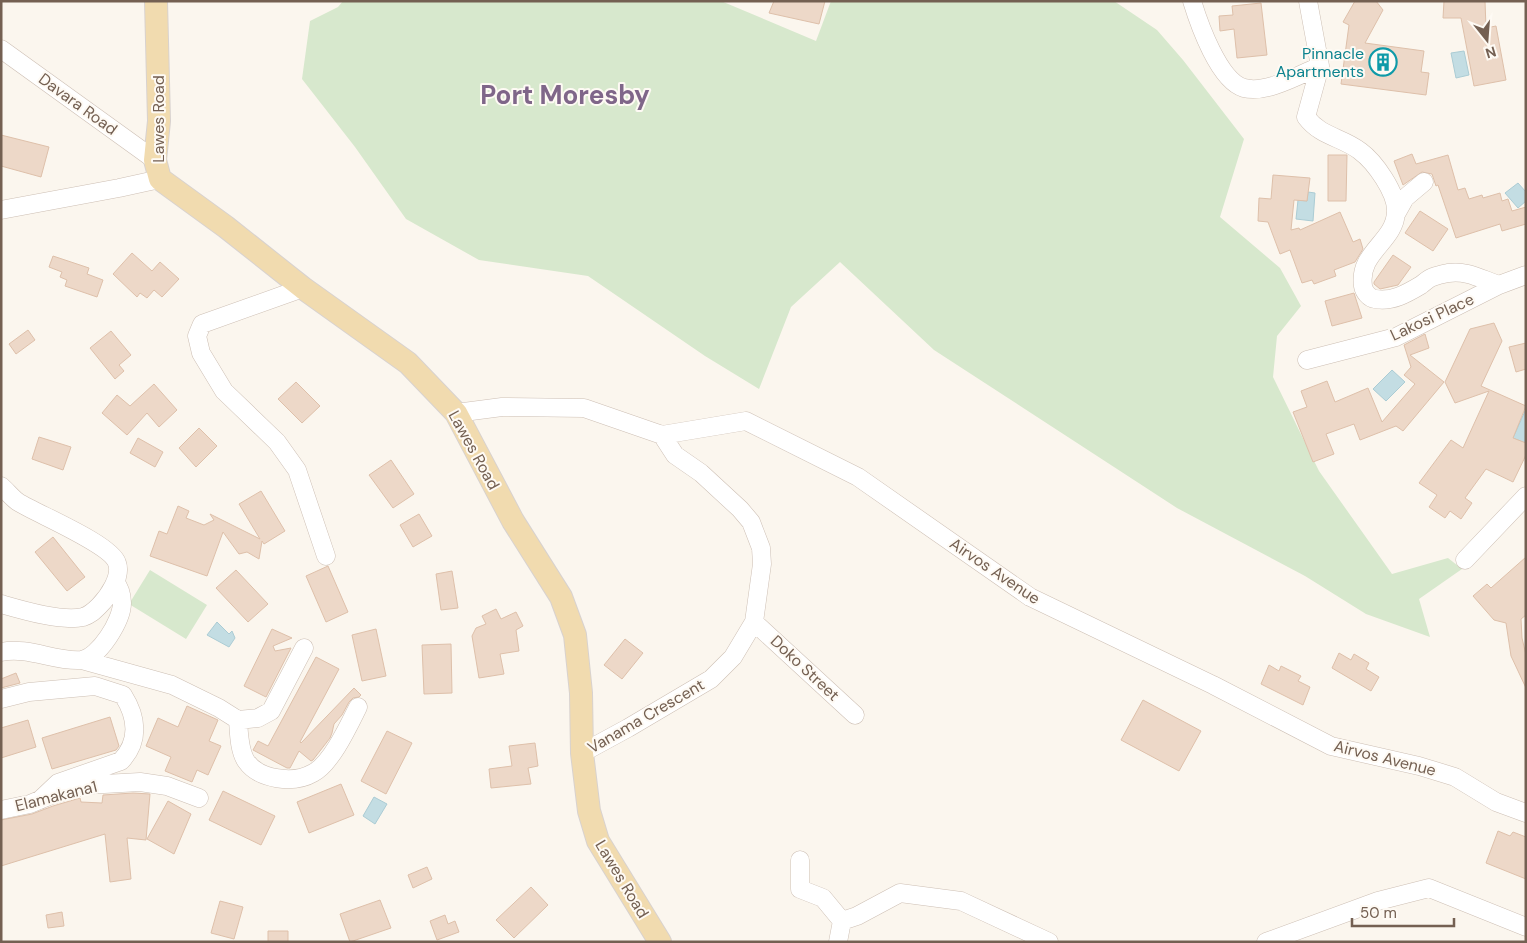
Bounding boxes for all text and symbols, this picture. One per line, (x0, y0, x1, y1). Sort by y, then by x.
north arrow (1462, 15, 1512, 65)
text: N (1483, 42, 1498, 63)
place label: Pinnacle Apartments (1276, 43, 1364, 82)
building icon: Pinnacle Apartments (1368, 47, 1398, 77)
street label: Davara Road (34, 68, 122, 140)
street label: Lawes Road (148, 75, 169, 163)
district label: Port Moresby (480, 78, 650, 112)
street label: Lakosi Place (1387, 288, 1477, 346)
street label: Lawes Road (444, 407, 504, 493)
street label: Airvos Avenue (946, 533, 1044, 609)
street label: Doko Street (766, 631, 844, 705)
street label: Vanama Crescent (584, 674, 708, 758)
street label: Airvos Avenue (1332, 735, 1438, 781)
street label: Elamakana1 (13, 776, 99, 816)
street label: Lawes Road (590, 836, 654, 922)
scale bar (1352, 896, 1454, 928)
text: 50 m (1360, 903, 1397, 923)

